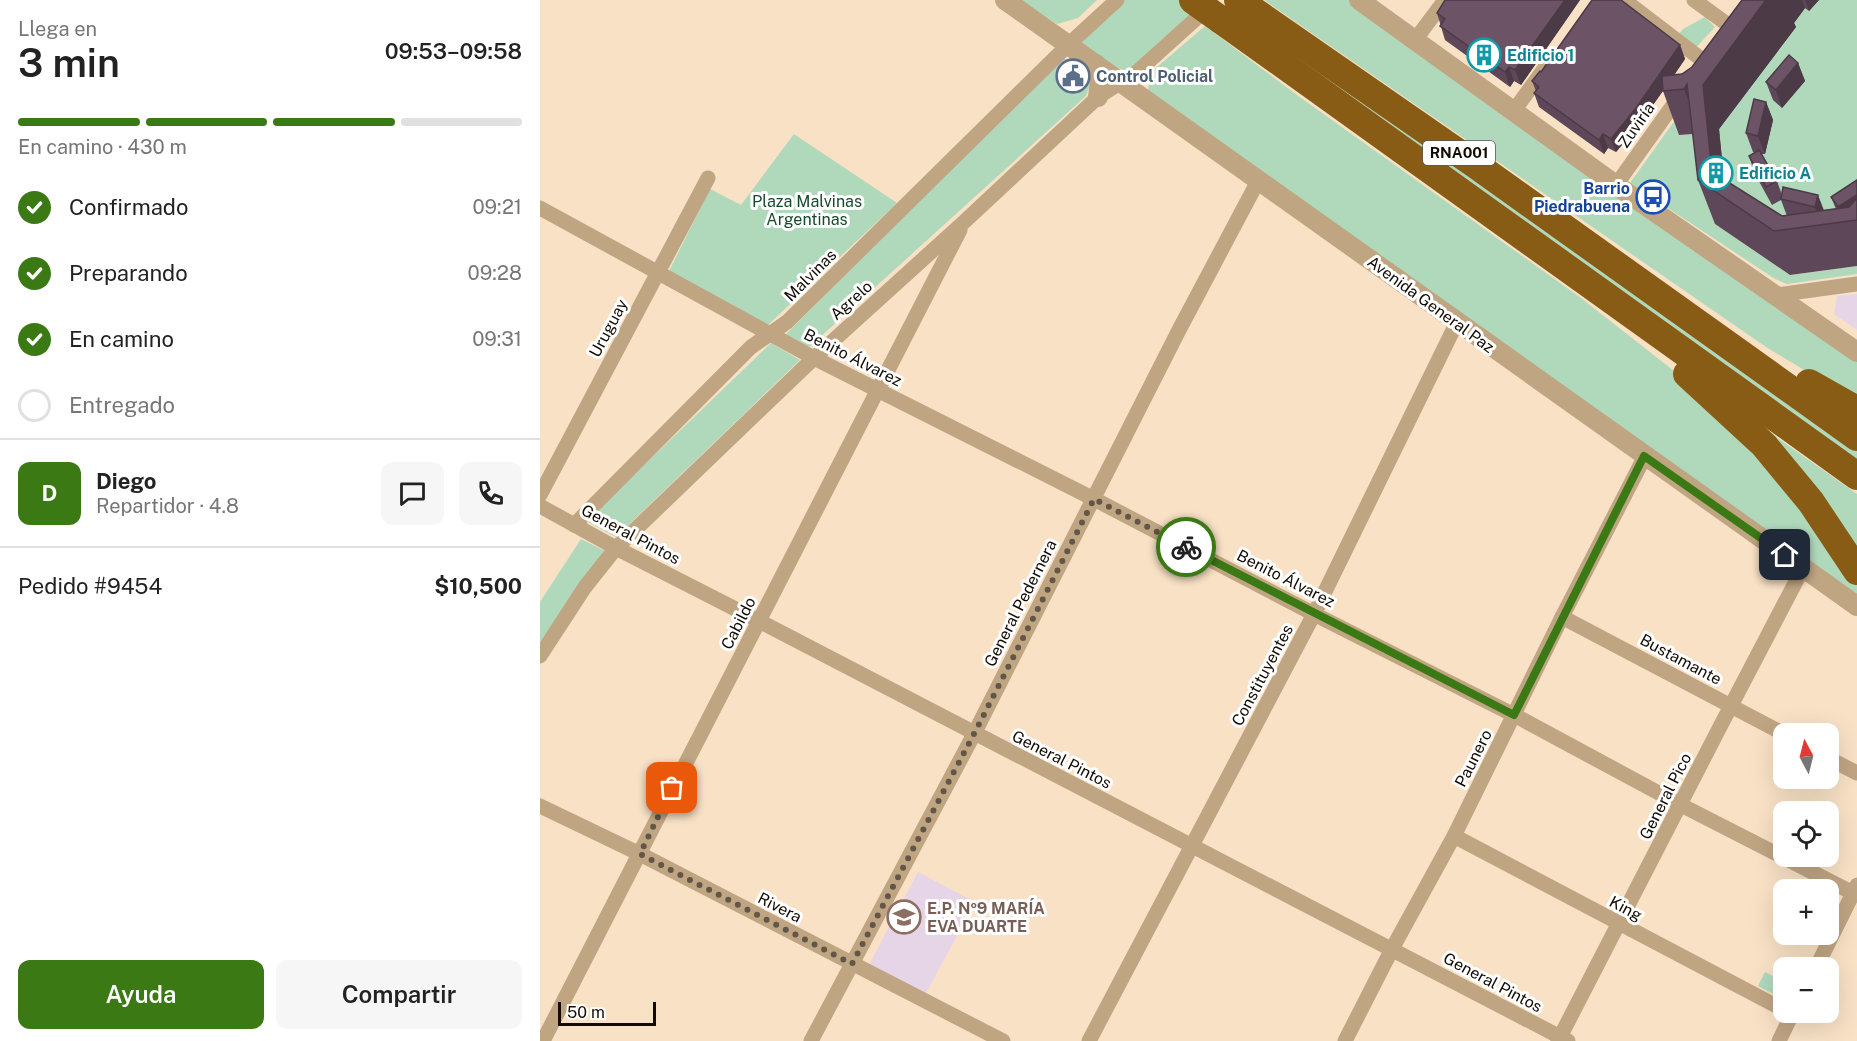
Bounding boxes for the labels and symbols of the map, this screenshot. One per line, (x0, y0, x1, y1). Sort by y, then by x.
building icon: Edificio 1 (1466, 37, 1502, 73)
place label: Edificio 1 (1507, 46, 1574, 65)
public building icon: Control Policial (1055, 58, 1091, 94)
place label: Control Policial (1096, 67, 1213, 86)
street label: Zuviría (1614, 99, 1659, 151)
road number: RNA001 (1423, 141, 1495, 165)
building icon: Edificio A (1698, 155, 1734, 191)
place label: Edificio A (1739, 164, 1812, 183)
place label: Barrio Piedrabuena (1534, 179, 1630, 216)
bus stop icon: Barrio Piedrabuena (1635, 179, 1671, 215)
park label: Plaza Malvinas Argentinas (752, 192, 862, 229)
street label: Malvinas (780, 245, 840, 305)
street label: Avenida General Paz (1364, 252, 1498, 357)
street label: Agrelo (826, 277, 876, 324)
street label: Uruguay (585, 296, 632, 360)
street label: Benito Álvarez (801, 324, 906, 390)
street label: General Pintos (578, 500, 683, 568)
courier (1156, 517, 1216, 577)
pin (1759, 529, 1810, 580)
street label: General Pedernera (980, 537, 1061, 670)
street label: Benito Álvarez (1234, 545, 1339, 611)
street label: Cabildo (717, 594, 760, 653)
street label: Constituyentes (1228, 621, 1297, 729)
street label: Bustamante (1637, 630, 1725, 689)
north arrow (1773, 723, 1839, 789)
street label: General Pintos (1009, 726, 1115, 793)
street label: Paunero (1451, 726, 1496, 790)
street label: General Pico (1636, 750, 1695, 843)
pin (646, 762, 697, 813)
street label: Rivera (755, 888, 805, 926)
street label: King (1606, 892, 1645, 925)
place label: E.P. Nº9 MARÍA EVA DUARTE (927, 898, 1045, 936)
school or university icon: E.P. Nº9 MARÍA EVA DUARTE (886, 899, 922, 935)
street label: General Pintos (1440, 948, 1545, 1016)
scale bar (558, 999, 656, 1026)

